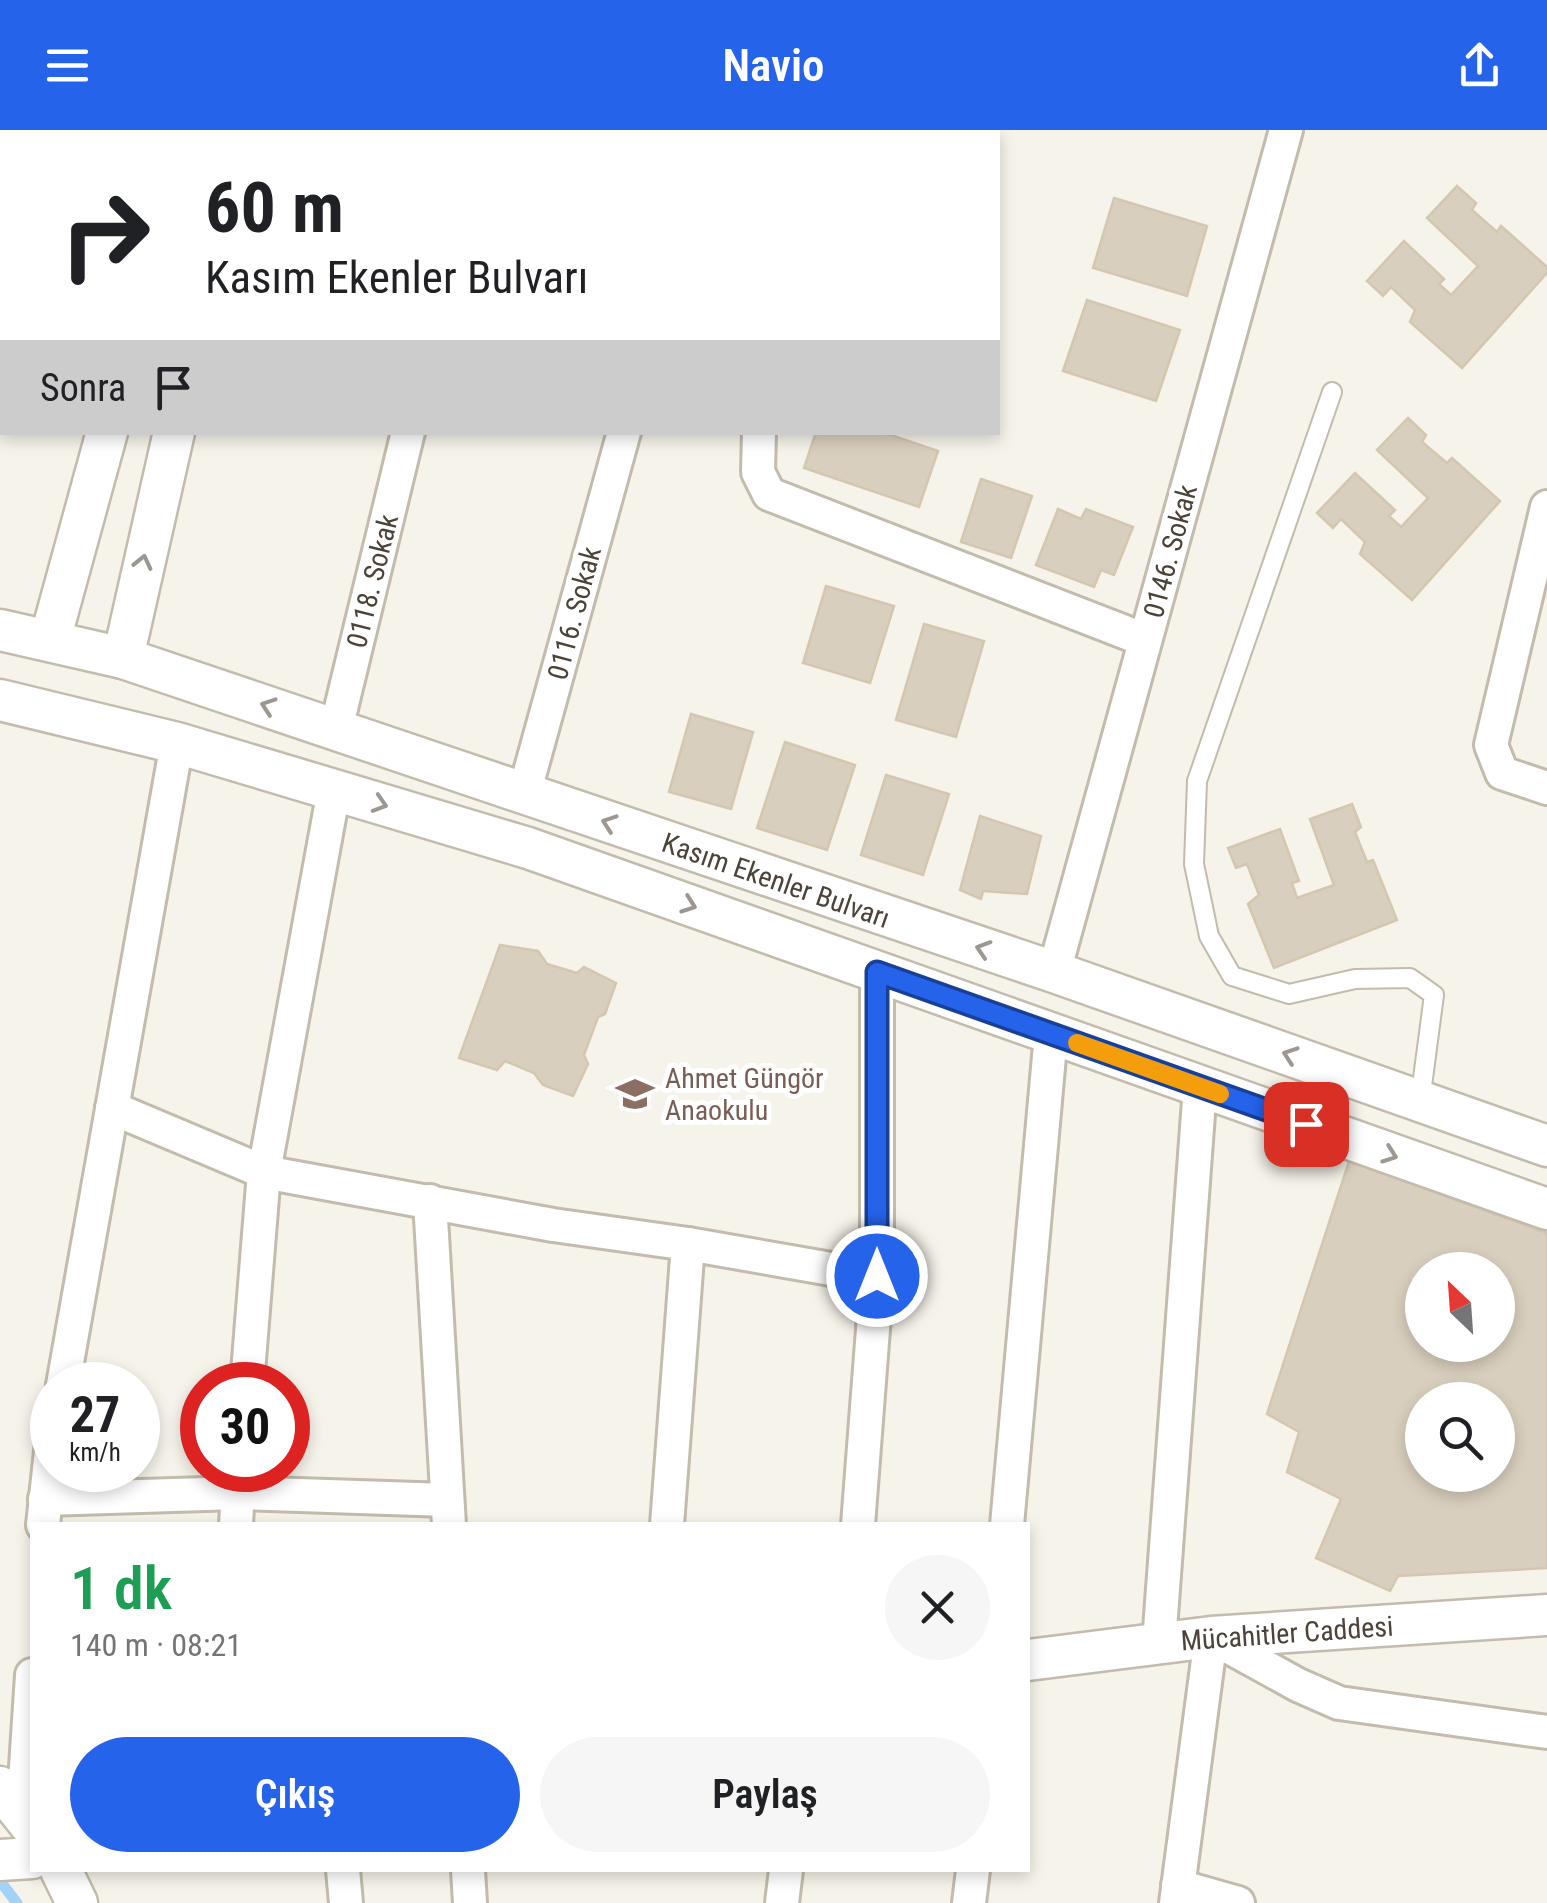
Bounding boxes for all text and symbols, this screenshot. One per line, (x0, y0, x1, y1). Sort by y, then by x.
icon: menu (40, 38, 95, 93)
icon: share (1452, 38, 1507, 93)
text: Navio (722, 39, 825, 92)
text: 60 m (205, 167, 344, 249)
icon: right (40, 170, 170, 300)
text: Kasım Ekenler Bulvarı (205, 251, 588, 304)
icon: arrive (146, 360, 201, 415)
text: Sonra (40, 366, 126, 410)
street label: 0146. Sokak (1137, 481, 1204, 621)
street label: 0118. Sokak (340, 511, 405, 651)
street label: 0116. Sokak (541, 543, 608, 683)
one-way arrow (132, 554, 153, 571)
one-way arrow (261, 698, 278, 718)
one-way arrow (371, 792, 388, 813)
one-way arrow (601, 814, 618, 835)
street label: Kasım Ekenler Bulvarı (658, 826, 894, 935)
one-way arrow (679, 893, 696, 914)
one-way arrow (976, 940, 993, 960)
one-way arrow (1283, 1047, 1300, 1067)
place label: Ahmet Güngör Anaokulu (665, 1062, 824, 1127)
school or university icon: Ahmet Güngör Anaokulu (614, 1073, 656, 1115)
pin (1264, 1082, 1349, 1167)
icon: arrive (1279, 1097, 1334, 1152)
one-way arrow (1381, 1143, 1398, 1164)
position arrow (825, 1224, 929, 1328)
north arrow (1405, 1252, 1515, 1362)
map controls (1405, 1252, 1515, 1492)
speed limit sign: 30 (180, 1362, 310, 1492)
button: search (1405, 1382, 1515, 1492)
text: 27 (70, 1386, 120, 1444)
text: km/h (69, 1438, 121, 1467)
text: 1 dk (70, 1553, 172, 1624)
button: close (885, 1555, 990, 1660)
street label: Mücahitler Caddesi (1180, 1610, 1395, 1657)
text: 140 m · 08:21 (70, 1626, 242, 1664)
button: Çıkış (70, 1737, 520, 1852)
button: Paylaş (540, 1737, 990, 1852)

